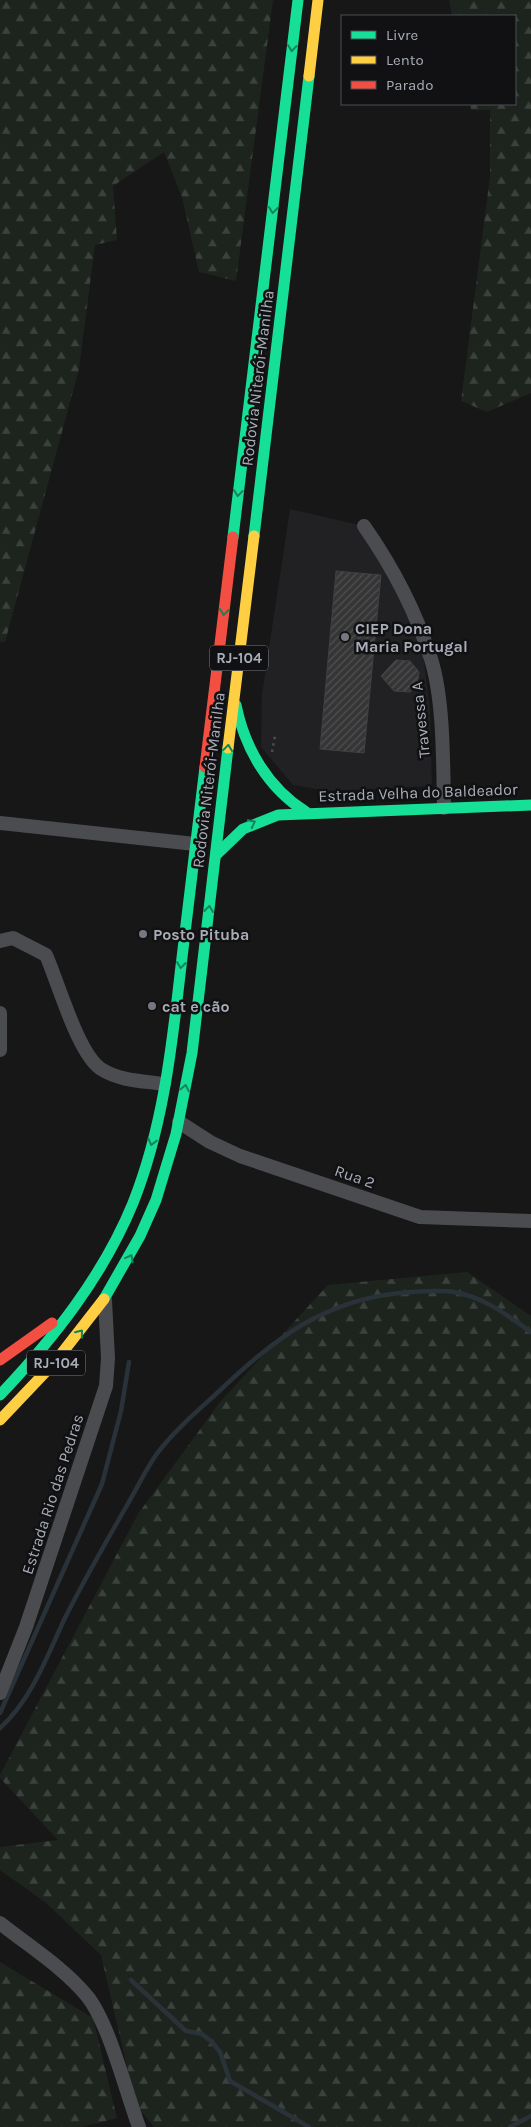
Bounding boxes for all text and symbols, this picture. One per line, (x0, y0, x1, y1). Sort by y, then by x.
legend (341, 15, 516, 105)
text: Livre (386, 26, 418, 44)
one-way arrow (287, 45, 298, 53)
text: Lento (386, 51, 424, 69)
text: Parado (386, 76, 433, 94)
one-way arrow (268, 206, 279, 214)
street label: Rodovia Niterói-Manilha (237, 289, 278, 467)
one-way arrow (233, 489, 244, 497)
one-way arrow (219, 608, 229, 617)
place label: CIEP Dona Maria Portugal (355, 619, 468, 656)
marker: CIEP Dona Maria Portugal (339, 631, 351, 643)
road number: RJ-104 (210, 646, 268, 670)
street label: Travessa A (407, 681, 434, 759)
street label: Rodovia Niterói-Manilha (188, 691, 229, 869)
one-way arrow (222, 744, 233, 752)
street label: Estrada Velha do Baldeador (318, 780, 518, 805)
one-way arrow (247, 819, 256, 829)
one-way arrow (203, 905, 214, 913)
place label: Posto Pituba (153, 925, 249, 944)
marker: Posto Pituba (137, 928, 149, 940)
one-way arrow (176, 961, 187, 969)
place label: cat e cão (162, 997, 230, 1016)
marker: cat e cão (146, 1000, 158, 1012)
one-way arrow (180, 1083, 190, 1092)
one-way arrow (147, 1138, 157, 1146)
street label: Rua 2 (332, 1161, 377, 1192)
one-way arrow (123, 1254, 133, 1263)
one-way arrow (75, 1330, 83, 1339)
road number: RJ-104 (27, 1350, 85, 1376)
street label: Estrada Rio das Pedras (18, 1412, 87, 1577)

